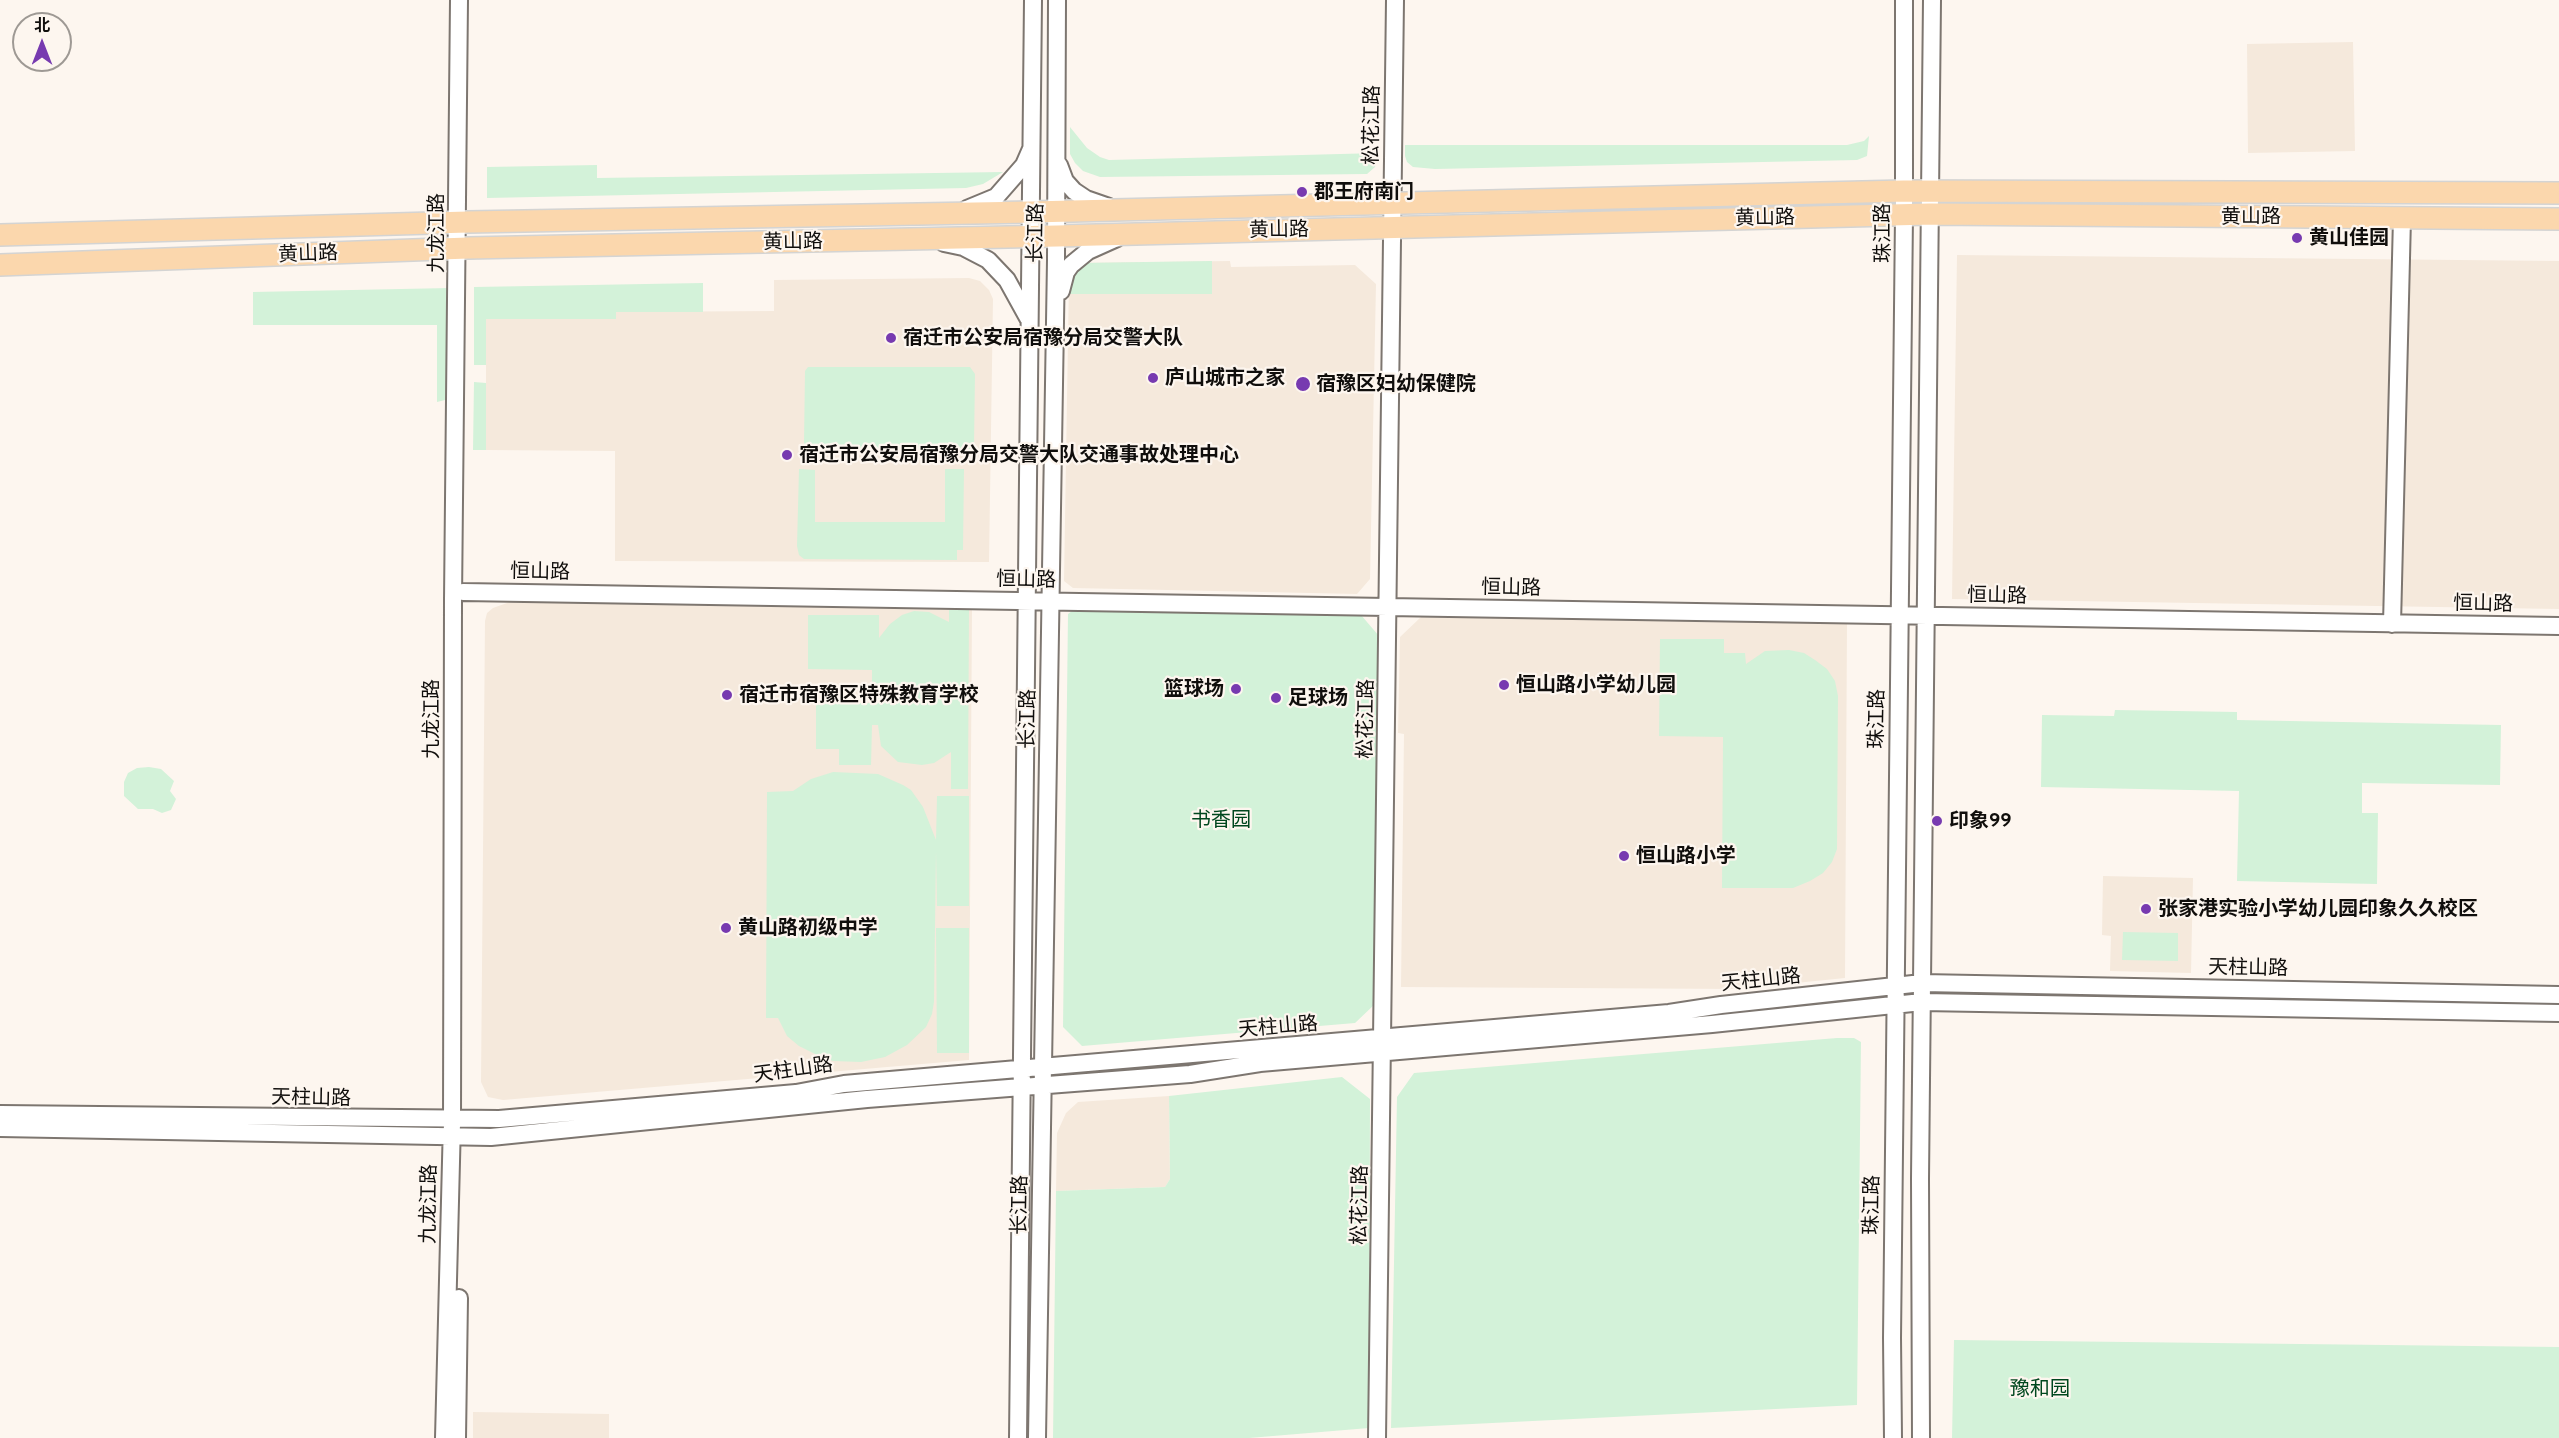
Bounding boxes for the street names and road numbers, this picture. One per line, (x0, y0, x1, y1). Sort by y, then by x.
street label: 松花江路 (1359, 85, 1385, 165)
street label: 九龙江路 (425, 193, 449, 273)
street label: 长江路 (1023, 203, 1049, 263)
street label: 珠江路 (1871, 203, 1895, 263)
street label: 黄山路 (1735, 205, 1795, 231)
street label: 黄山路 (2221, 205, 2281, 229)
street label: 黄山路 (1249, 217, 1309, 243)
street label: 黄山路 (763, 229, 823, 255)
street label: 黄山路 (278, 241, 338, 267)
street label: 恒山路 (510, 559, 570, 585)
street label: 恒山路 (996, 567, 1056, 593)
street label: 恒山路 (1481, 575, 1541, 601)
street label: 恒山路 (1967, 583, 2027, 609)
street label: 恒山路 (2453, 591, 2513, 617)
street label: 九龙江路 (420, 679, 444, 759)
street label: 松花江路 (1353, 679, 1379, 759)
street label: 长江路 (1015, 689, 1041, 749)
street label: 珠江路 (1864, 689, 1890, 749)
street label: 天柱山路 (2208, 955, 2288, 981)
street label: 天柱山路 (1720, 964, 1802, 996)
street label: 天柱山路 (1237, 1012, 1319, 1042)
street label: 天柱山路 (752, 1053, 834, 1087)
street label: 天柱山路 (271, 1085, 351, 1111)
street label: 九龙江路 (416, 1164, 442, 1244)
street label: 松花江路 (1347, 1165, 1373, 1245)
street label: 长江路 (1007, 1175, 1033, 1235)
street label: 珠江路 (1859, 1175, 1885, 1235)

